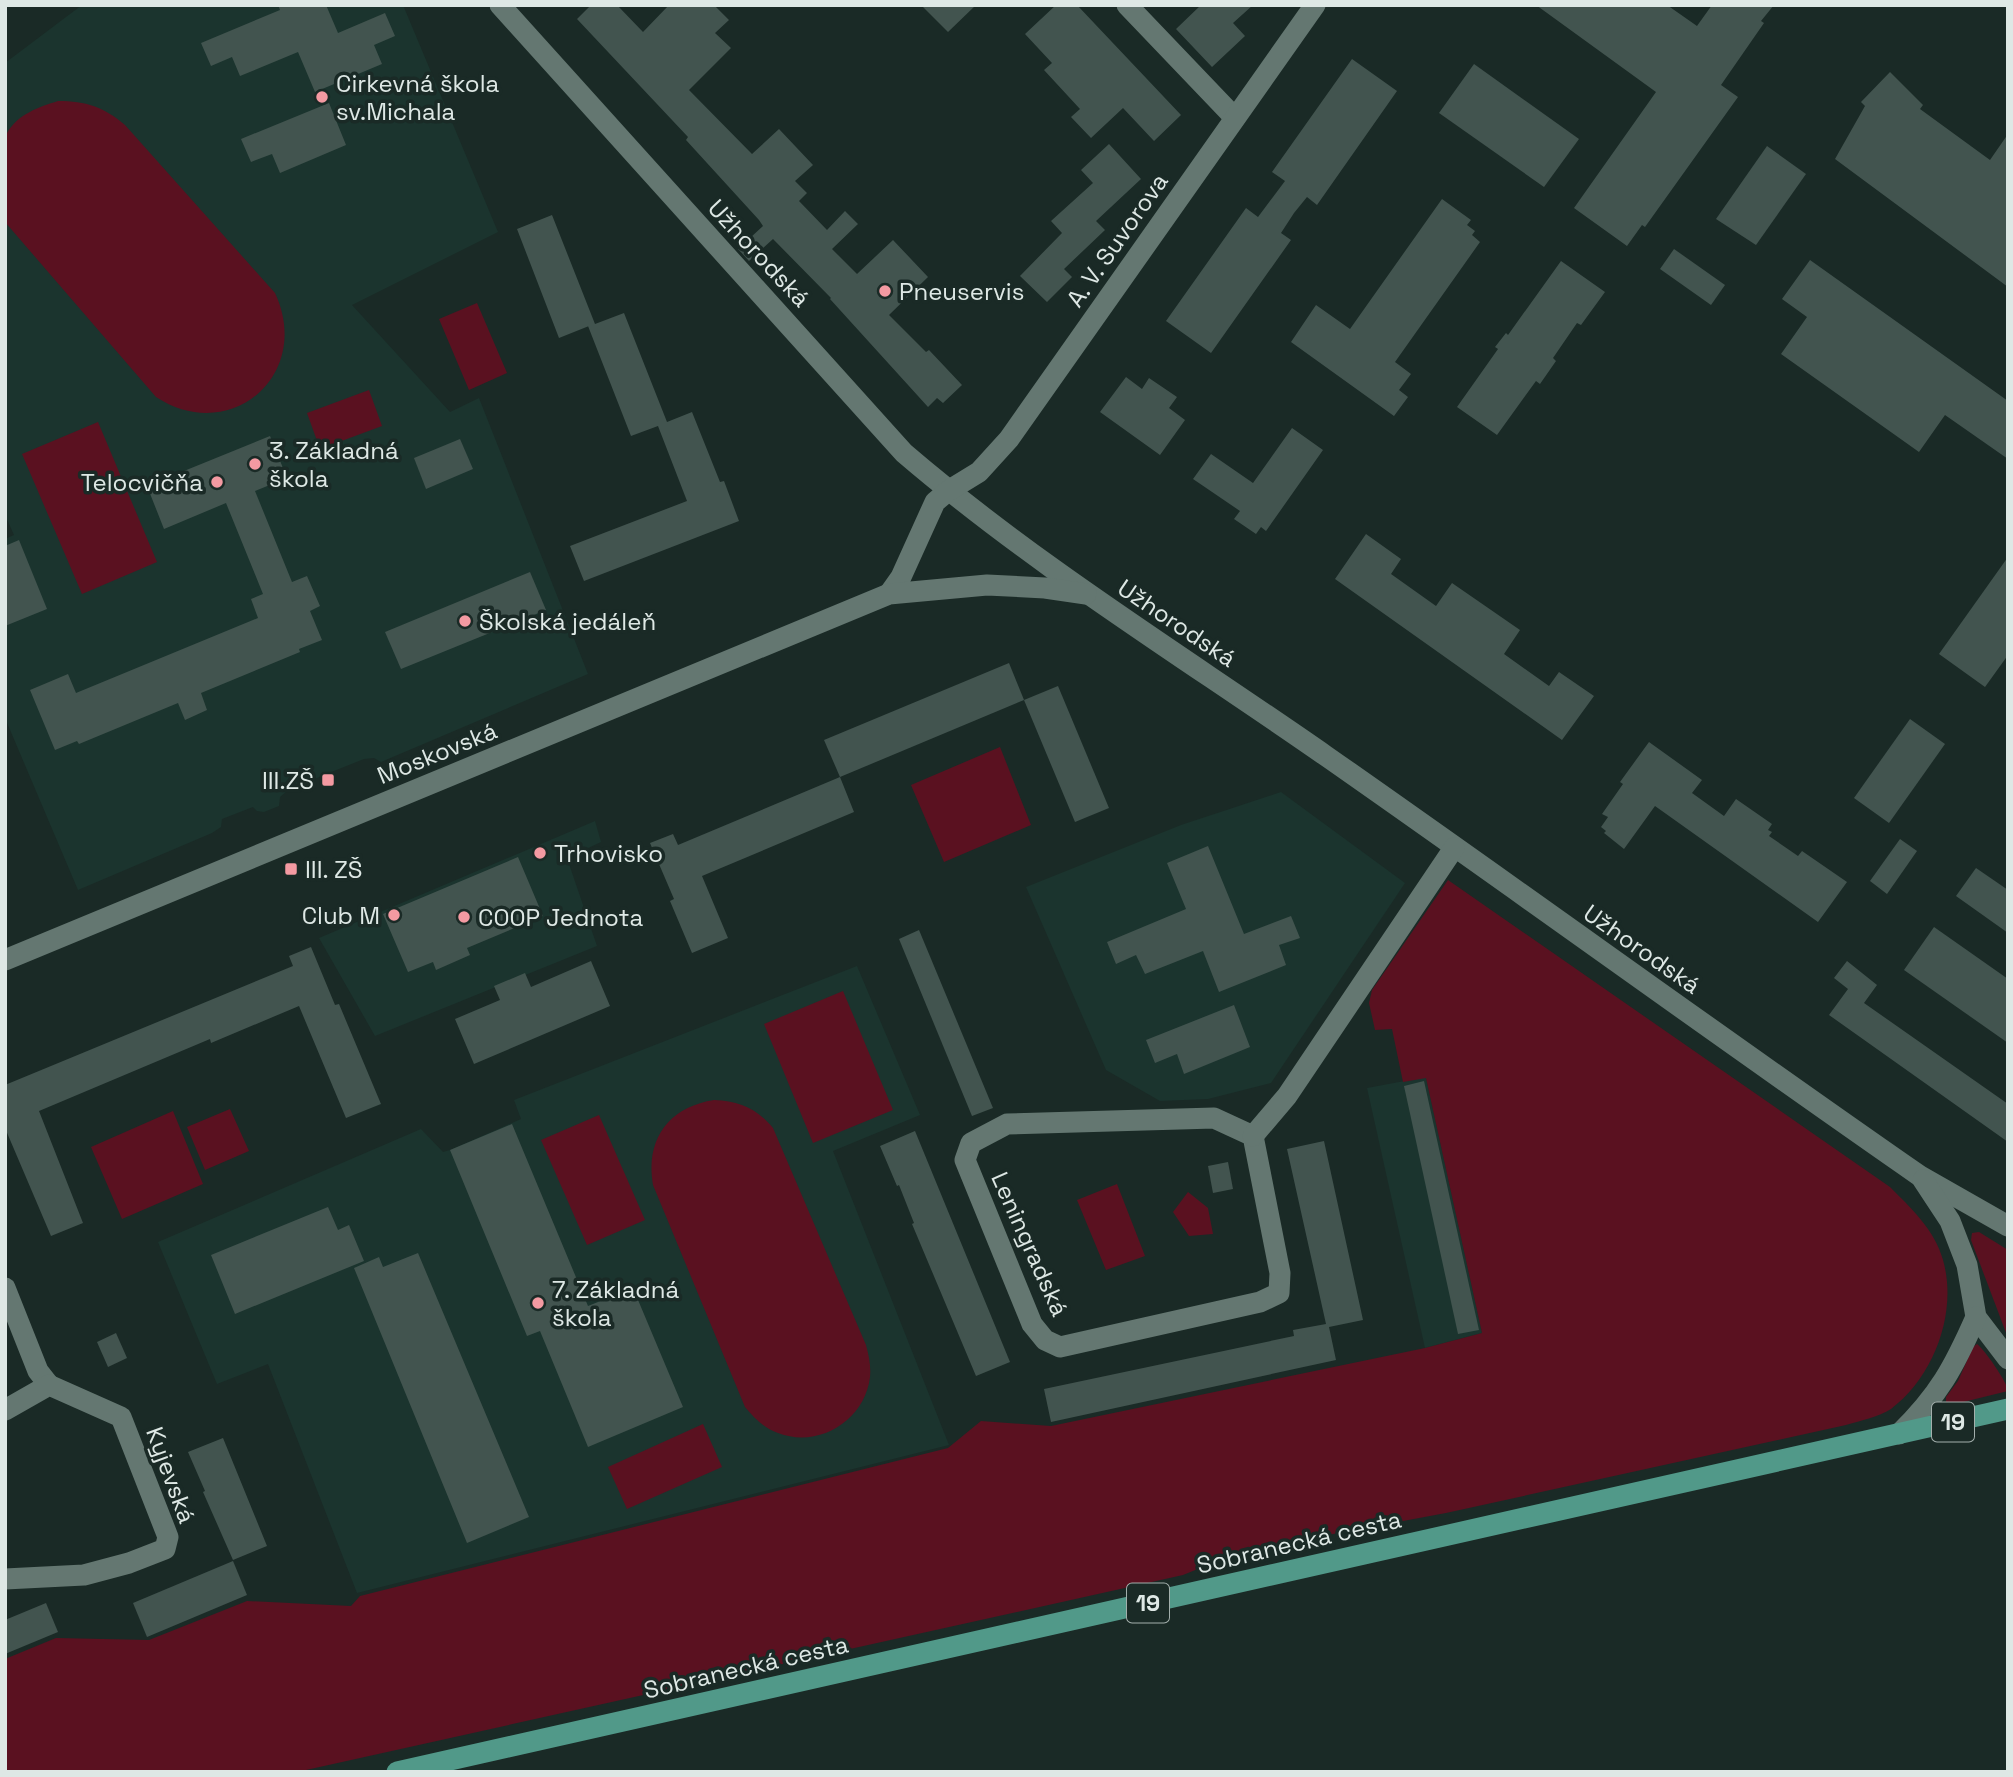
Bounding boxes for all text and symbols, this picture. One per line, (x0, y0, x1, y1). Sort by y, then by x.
place label: Cirkevná škola sv.Michala (336, 68, 500, 127)
marker: Cirkevná škola sv.Michala (314, 89, 330, 105)
street label: A. V. Suvorova (1059, 167, 1175, 313)
street label: Užhorodská (701, 193, 817, 313)
place label: Pneuservis (899, 276, 1024, 307)
marker: Pneuservis (877, 283, 893, 299)
place label: 3. Základná škola (269, 435, 399, 494)
marker: 3. Základná škola (247, 456, 263, 472)
place label: Telocvičňa (81, 467, 203, 498)
marker: Telocvičňa (209, 474, 225, 490)
street label: Užhorodská (1112, 572, 1242, 674)
place label: Školská jedáleň (479, 606, 656, 637)
marker: Školská jedáleň (457, 613, 473, 629)
street label: Moskovská (373, 715, 502, 791)
place label: III.ZŠ (262, 765, 314, 796)
marker: III.ZŠ (320, 772, 336, 788)
place label: Trhovisko (554, 838, 663, 869)
marker: Trhovisko (532, 845, 548, 861)
place label: III. ZŠ (305, 854, 362, 885)
marker: III. ZŠ (283, 861, 299, 877)
street label: Užhorodská (1577, 897, 1707, 1001)
place label: Club M (302, 900, 380, 931)
place label: COOP Jednota (478, 902, 643, 933)
marker: Club M (386, 907, 402, 923)
marker: COOP Jednota (456, 909, 472, 925)
street label: Leningradská (984, 1167, 1076, 1321)
place label: 7. Základná škola (552, 1274, 679, 1333)
marker: 7. Základná škola (530, 1295, 546, 1311)
road number: 19 (1932, 1402, 1974, 1442)
street label: Kyjevská (139, 1423, 203, 1528)
street label: Sobranecká cesta (1194, 1503, 1405, 1581)
road number: 19 (1127, 1584, 1169, 1622)
street label: Sobranecká cesta (641, 1628, 852, 1706)

